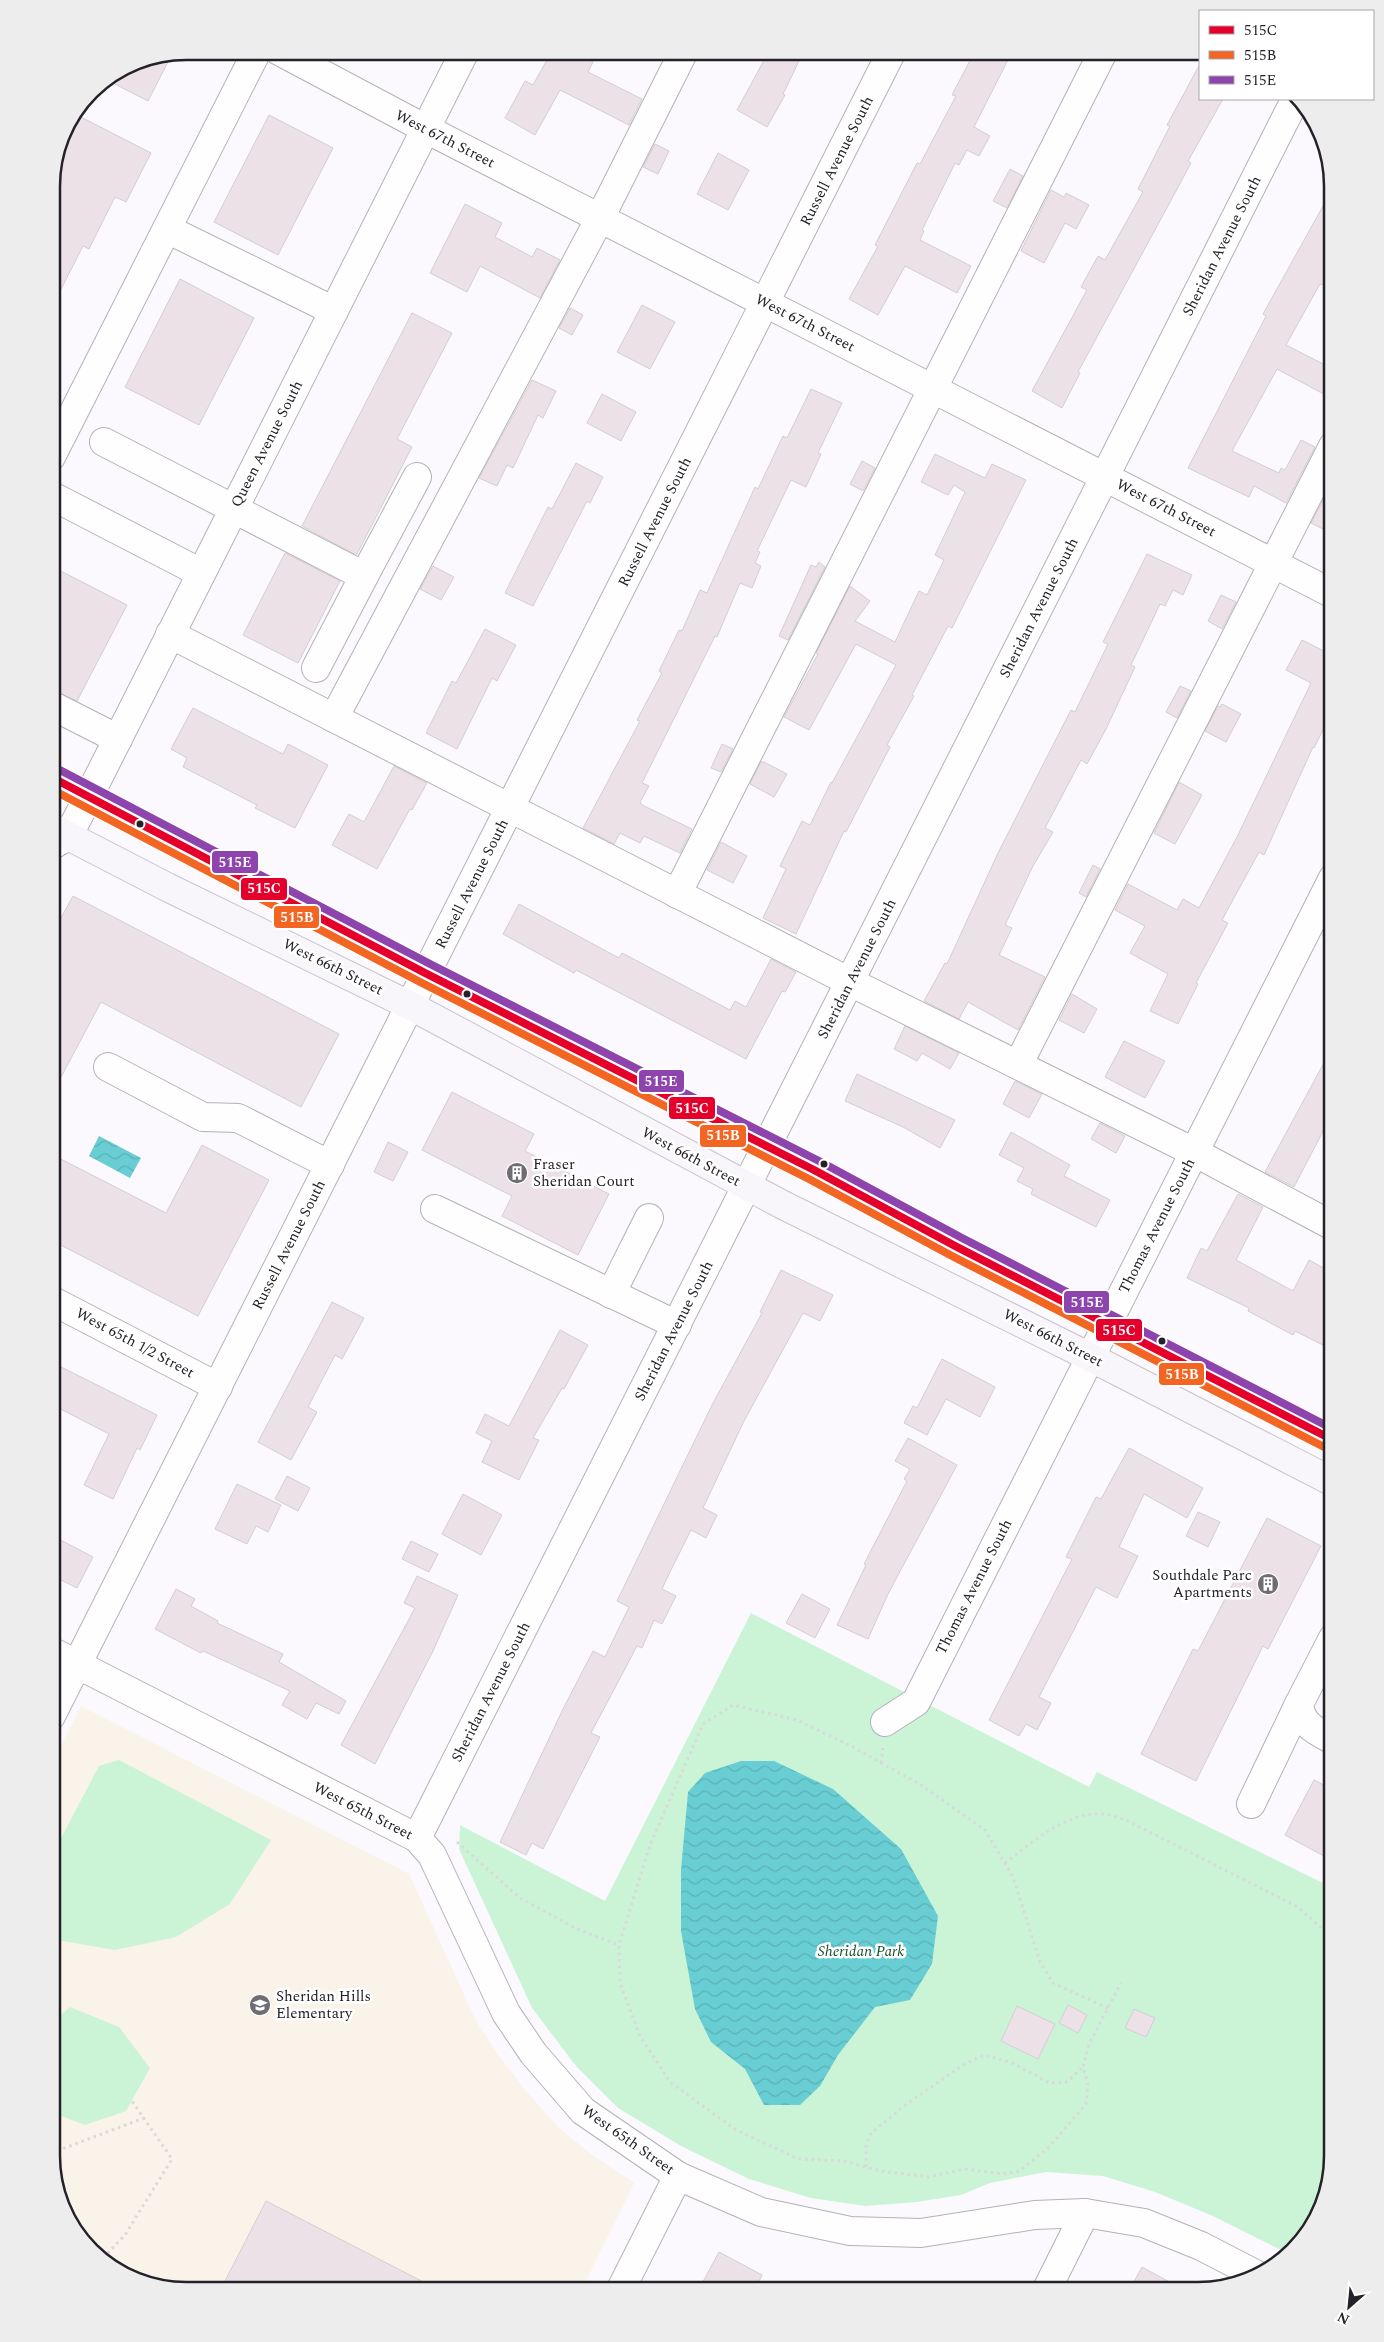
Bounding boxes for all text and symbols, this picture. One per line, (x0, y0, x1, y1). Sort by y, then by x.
legend (1199, 10, 1374, 100)
text: 515C (1244, 19, 1277, 42)
text: 515B (1244, 44, 1277, 67)
text: 515E (1244, 69, 1276, 92)
street label: Russell Avenue South (794, 92, 880, 230)
street label: West 67th Street (391, 104, 499, 174)
street label: Sheridan Avenue South (1177, 172, 1268, 320)
street label: West 67th Street (751, 288, 859, 358)
street label: Queen Avenue South (225, 376, 309, 511)
street label: Russell Avenue South (612, 453, 698, 591)
street label: West 67th Street (1112, 473, 1220, 543)
street label: Sheridan Avenue South (994, 534, 1085, 682)
street label: Russell Avenue South (429, 815, 515, 953)
unlabelled marker (135, 819, 145, 829)
line badge: 515E (211, 850, 259, 874)
text: 515E (218, 852, 252, 873)
line badge: 515C (240, 877, 288, 901)
text: 515C (247, 878, 281, 899)
street label: Sheridan Avenue South (812, 895, 903, 1043)
line badge: 515B (273, 905, 320, 929)
text: 515B (280, 907, 314, 928)
street label: West 66th Street (279, 933, 387, 1001)
unlabelled marker (462, 989, 472, 999)
line badge: 515E (638, 1069, 685, 1093)
text: 515E (644, 1071, 678, 1092)
line badge: 515C (668, 1096, 716, 1120)
text: 515C (675, 1098, 709, 1119)
street label: West 66th Street (637, 1121, 745, 1193)
line badge: 515B (699, 1124, 747, 1148)
text: 515B (706, 1125, 740, 1146)
place label: Fraser Sheridan Court (533, 1153, 634, 1193)
street label: Thomas Avenue South (1113, 1154, 1201, 1298)
unlabelled marker (819, 1159, 829, 1169)
building icon: Fraser Sheridan Court (505, 1161, 529, 1185)
street label: Russell Avenue South (246, 1176, 332, 1314)
street label: Sheridan Avenue South (629, 1257, 720, 1405)
line badge: 515E (1063, 1290, 1110, 1314)
text: 515E (1070, 1292, 1104, 1313)
street label: West 65th 1/2 Street (71, 1302, 199, 1384)
street label: West 66th Street (999, 1303, 1107, 1373)
line badge: 515C (1095, 1318, 1143, 1342)
text: 515C (1102, 1320, 1136, 1341)
unlabelled marker (1157, 1336, 1167, 1346)
line badge: 515B (1158, 1362, 1205, 1386)
text: 515B (1165, 1364, 1199, 1385)
street label: Thomas Avenue South (930, 1515, 1018, 1659)
place label: Southdale Parc Apartments (1152, 1564, 1252, 1604)
building icon: Southdale Parc Apartments (1256, 1572, 1280, 1596)
street label: Sheridan Avenue South (446, 1618, 537, 1766)
street label: West 65th Street (309, 1776, 417, 1846)
park label: Sheridan Park (818, 1940, 904, 1963)
place label: Sheridan Hills Elementary (276, 1985, 371, 2025)
school or university icon: Sheridan Hills Elementary (248, 1993, 272, 2017)
street label: West 65th Street (577, 2099, 679, 2181)
north arrow (1324, 2282, 1374, 2332)
text: N (1333, 2306, 1353, 2330)

